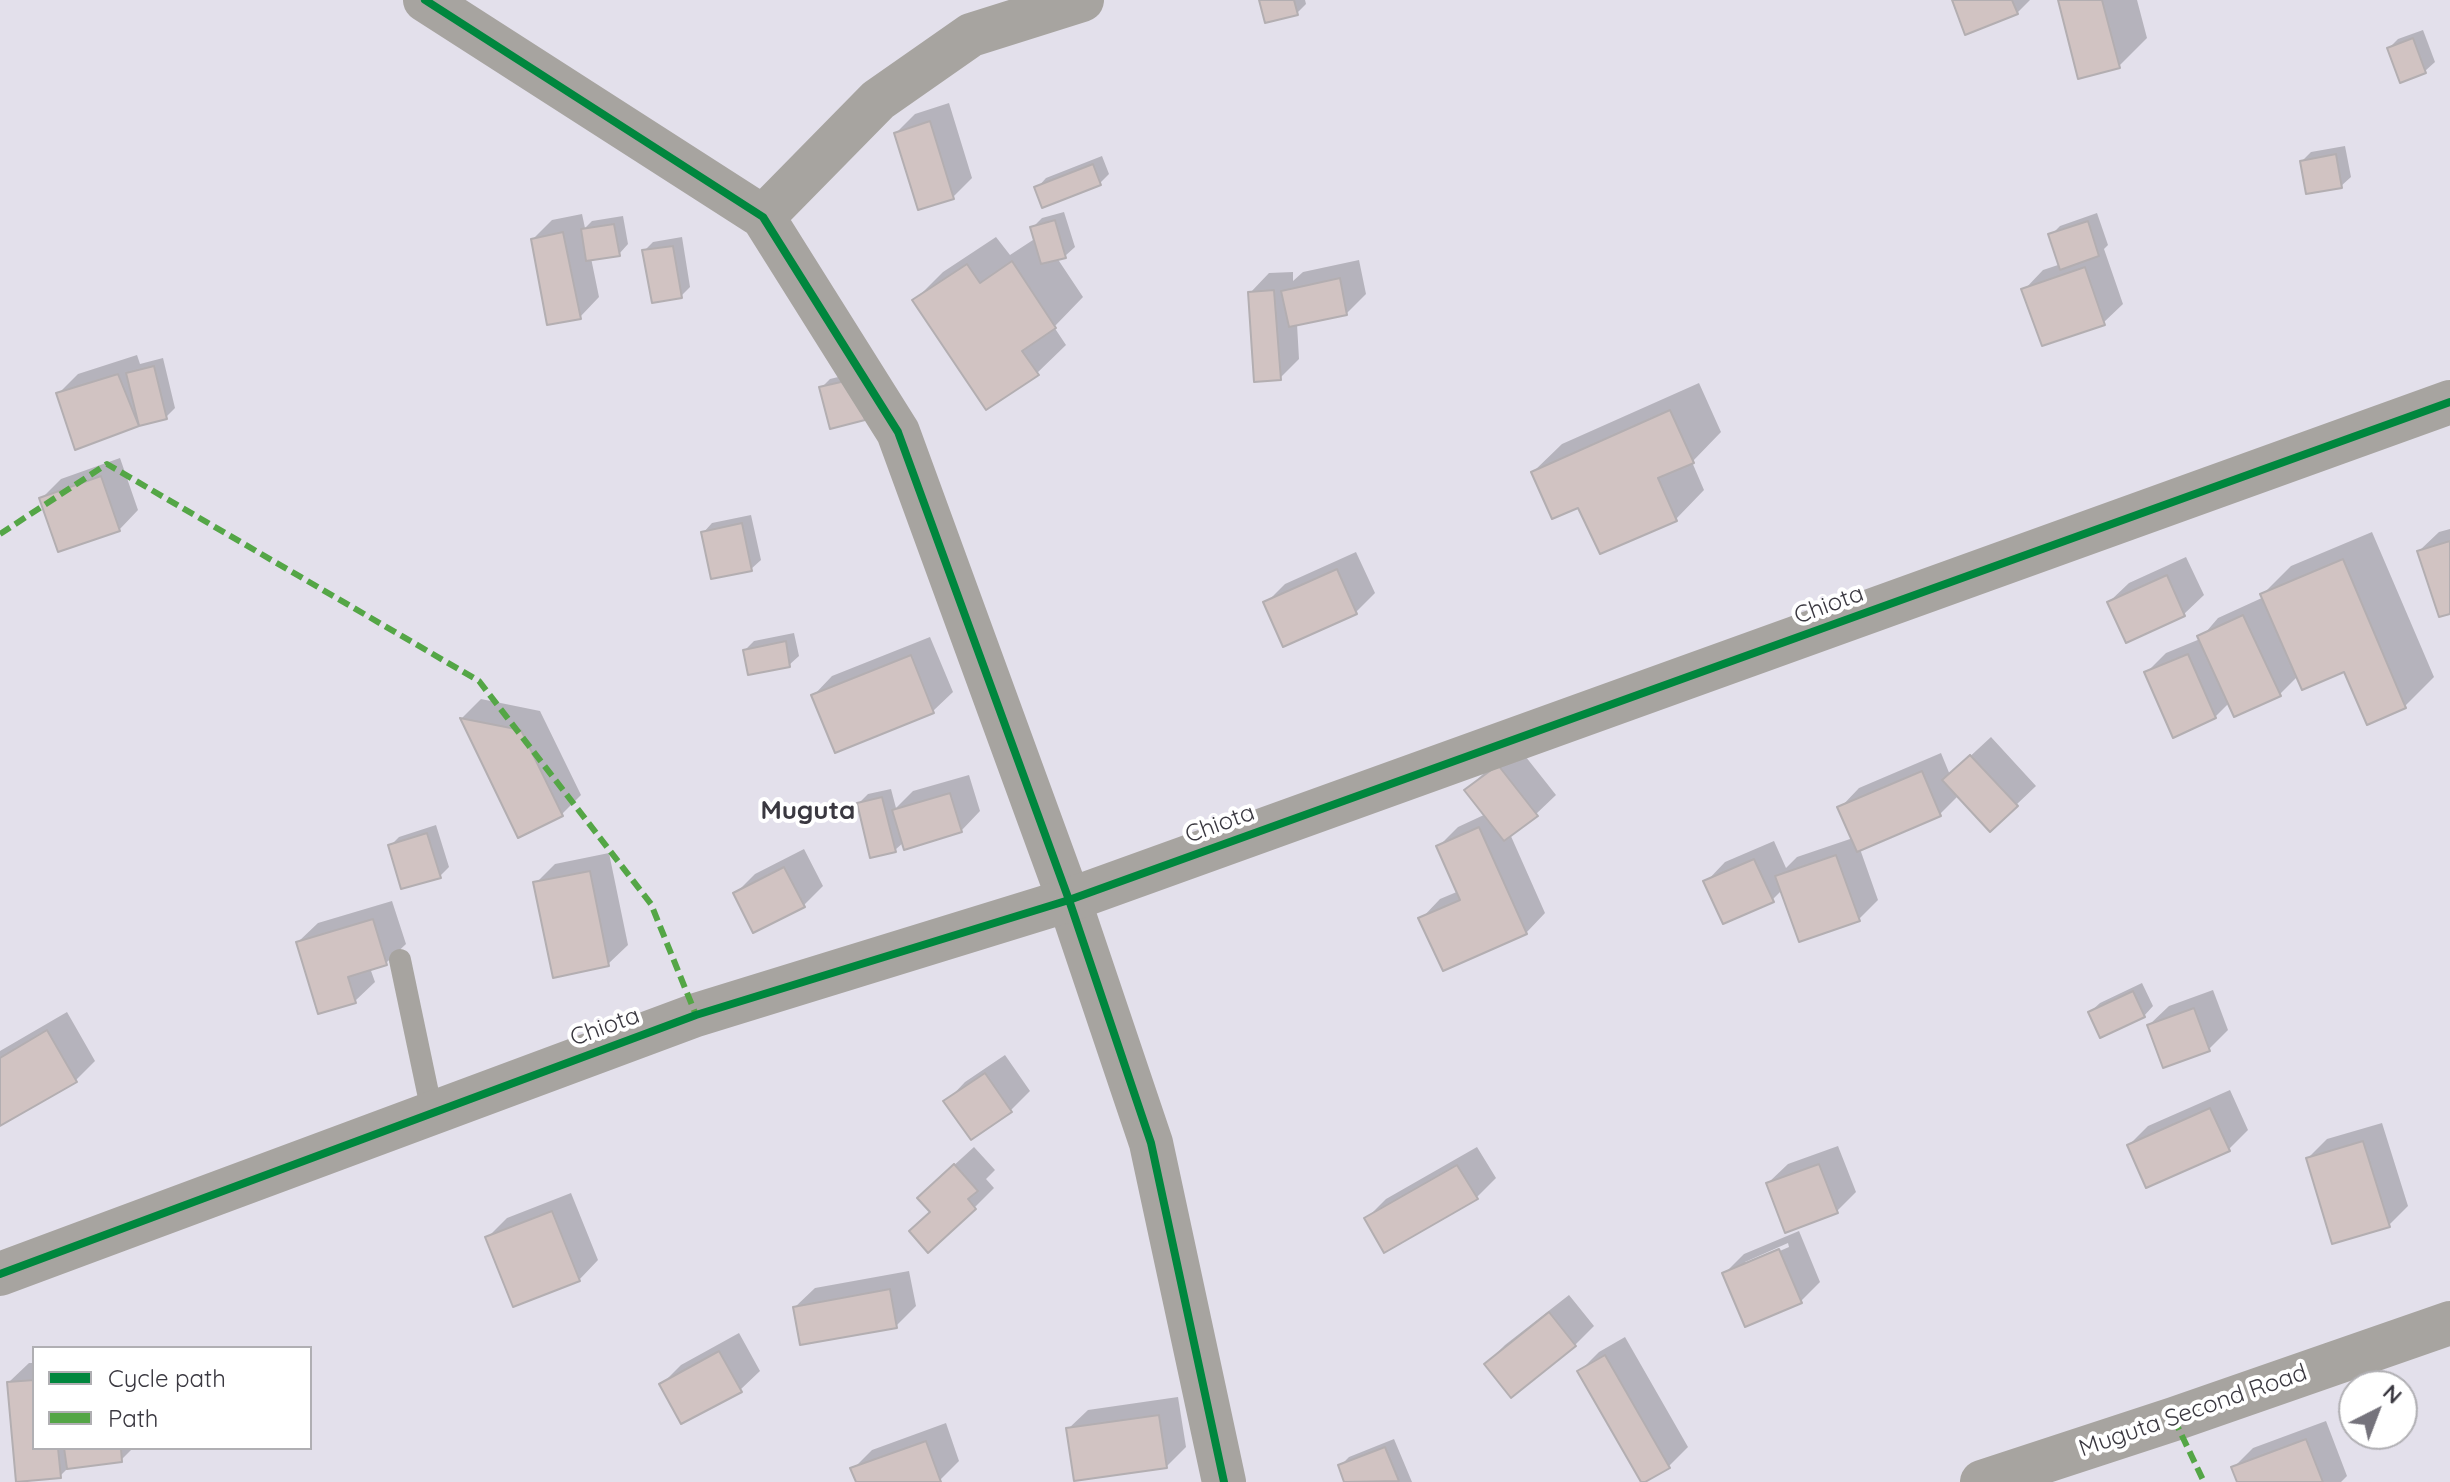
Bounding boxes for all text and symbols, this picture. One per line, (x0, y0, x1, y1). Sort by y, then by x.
street label: Chiota (1790, 579, 1868, 631)
district label: Muguta (761, 795, 855, 827)
street label: Chiota (1181, 798, 1259, 850)
street label: Chiota (566, 1001, 644, 1053)
legend (32, 1346, 312, 1450)
street label: Muguta Second Road (2075, 1358, 2311, 1464)
text: Cycle path (108, 1363, 226, 1393)
north arrow (2338, 1370, 2418, 1450)
text: N (2377, 1378, 2408, 1409)
text: Path (108, 1403, 159, 1433)

